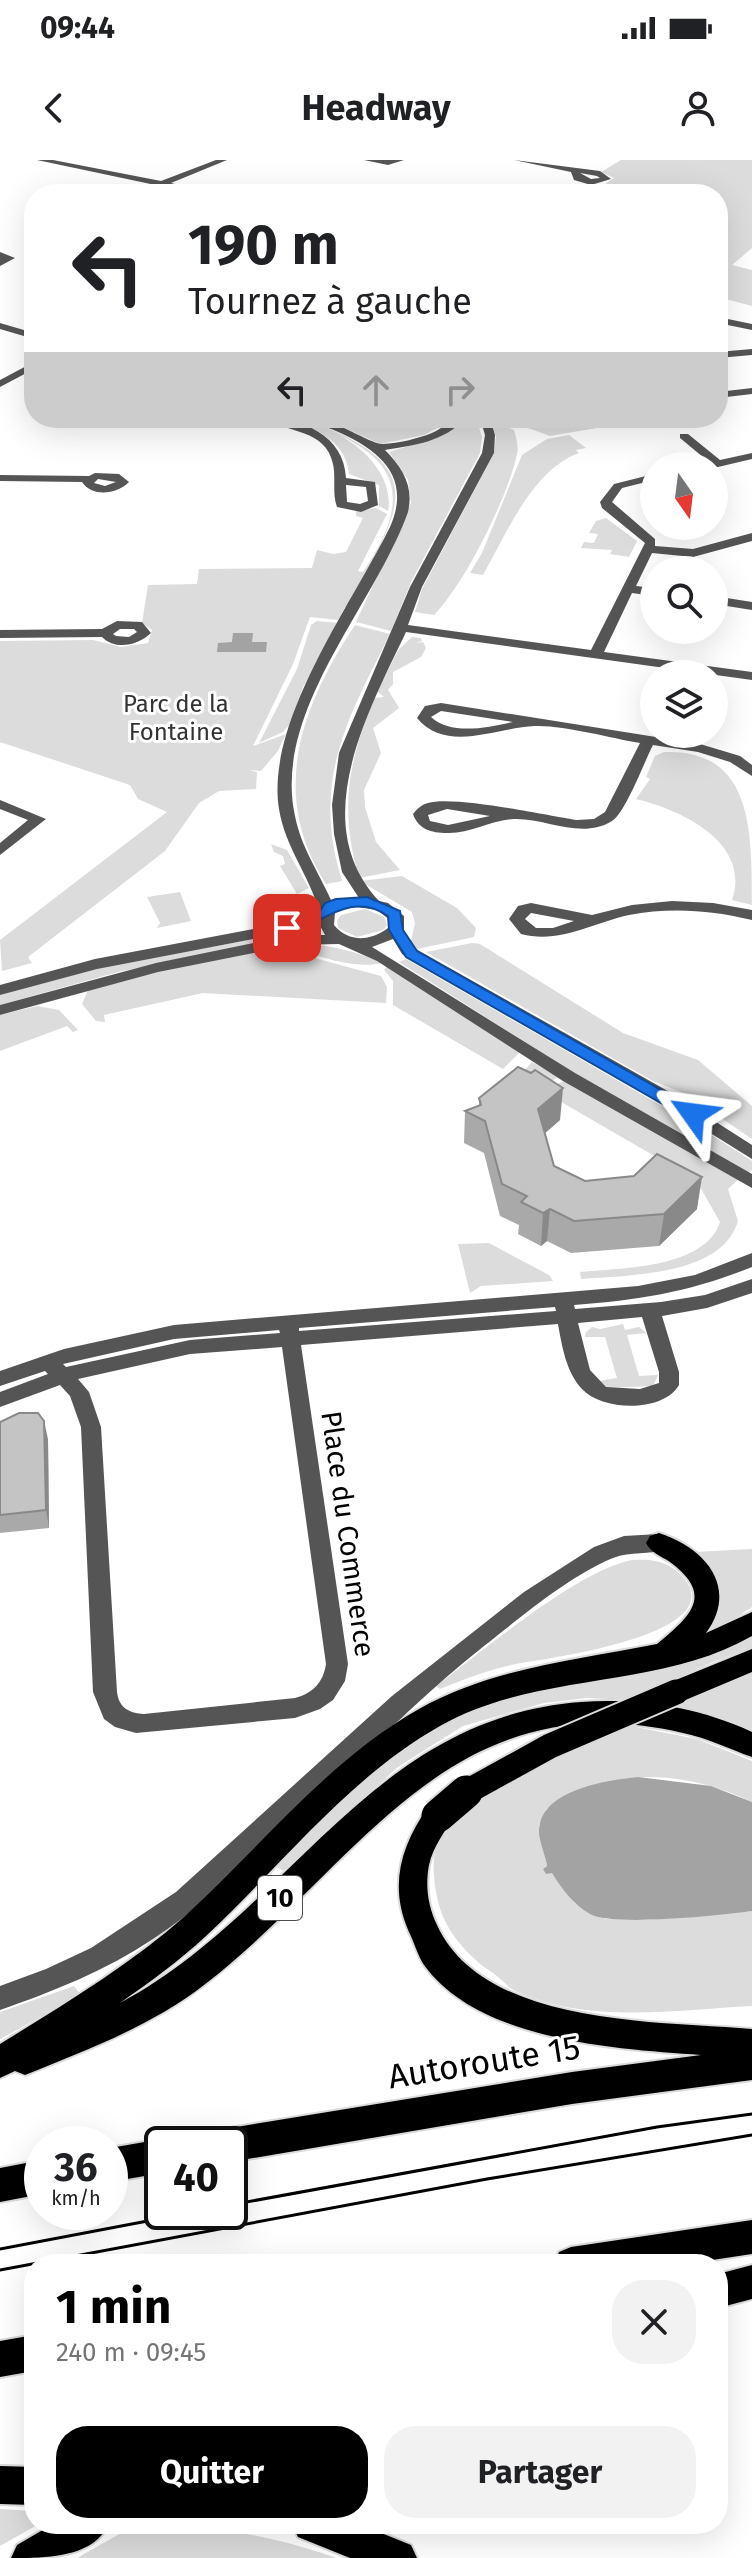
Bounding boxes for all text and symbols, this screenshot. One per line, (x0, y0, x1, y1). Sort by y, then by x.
text: 09:44 (40, 10, 115, 46)
icon: back (32, 86, 76, 130)
text: Headway (301, 86, 451, 130)
icon: person (676, 86, 720, 130)
text: 190 m (188, 212, 339, 279)
icon: left (56, 216, 160, 320)
text: Tournez à gauche (188, 280, 472, 324)
icon: left (270, 368, 314, 412)
icon: ahead (354, 368, 398, 412)
icon: right (438, 368, 482, 412)
north arrow (640, 452, 728, 540)
map controls (640, 452, 728, 748)
button: search (640, 556, 728, 644)
button: layers (640, 660, 728, 748)
park label: Parc de la Fontaine (123, 690, 229, 746)
pin (253, 894, 321, 962)
icon: arrive (265, 906, 309, 950)
position arrow (651, 1072, 735, 1156)
street label: Place du Commerce (314, 1409, 382, 1659)
road number: 10 (258, 1876, 302, 1920)
street label: Autoroute 15 (385, 2027, 583, 2097)
speed limit sign: 40 (144, 2126, 248, 2230)
text: 36 (54, 2144, 98, 2192)
text: km/h (51, 2186, 101, 2210)
text: 1 min (56, 2278, 171, 2336)
button: close (612, 2280, 696, 2364)
text: 240 m · 09:45 (56, 2337, 206, 2368)
button: Quitter (56, 2426, 368, 2518)
button: Partager (384, 2426, 696, 2518)

